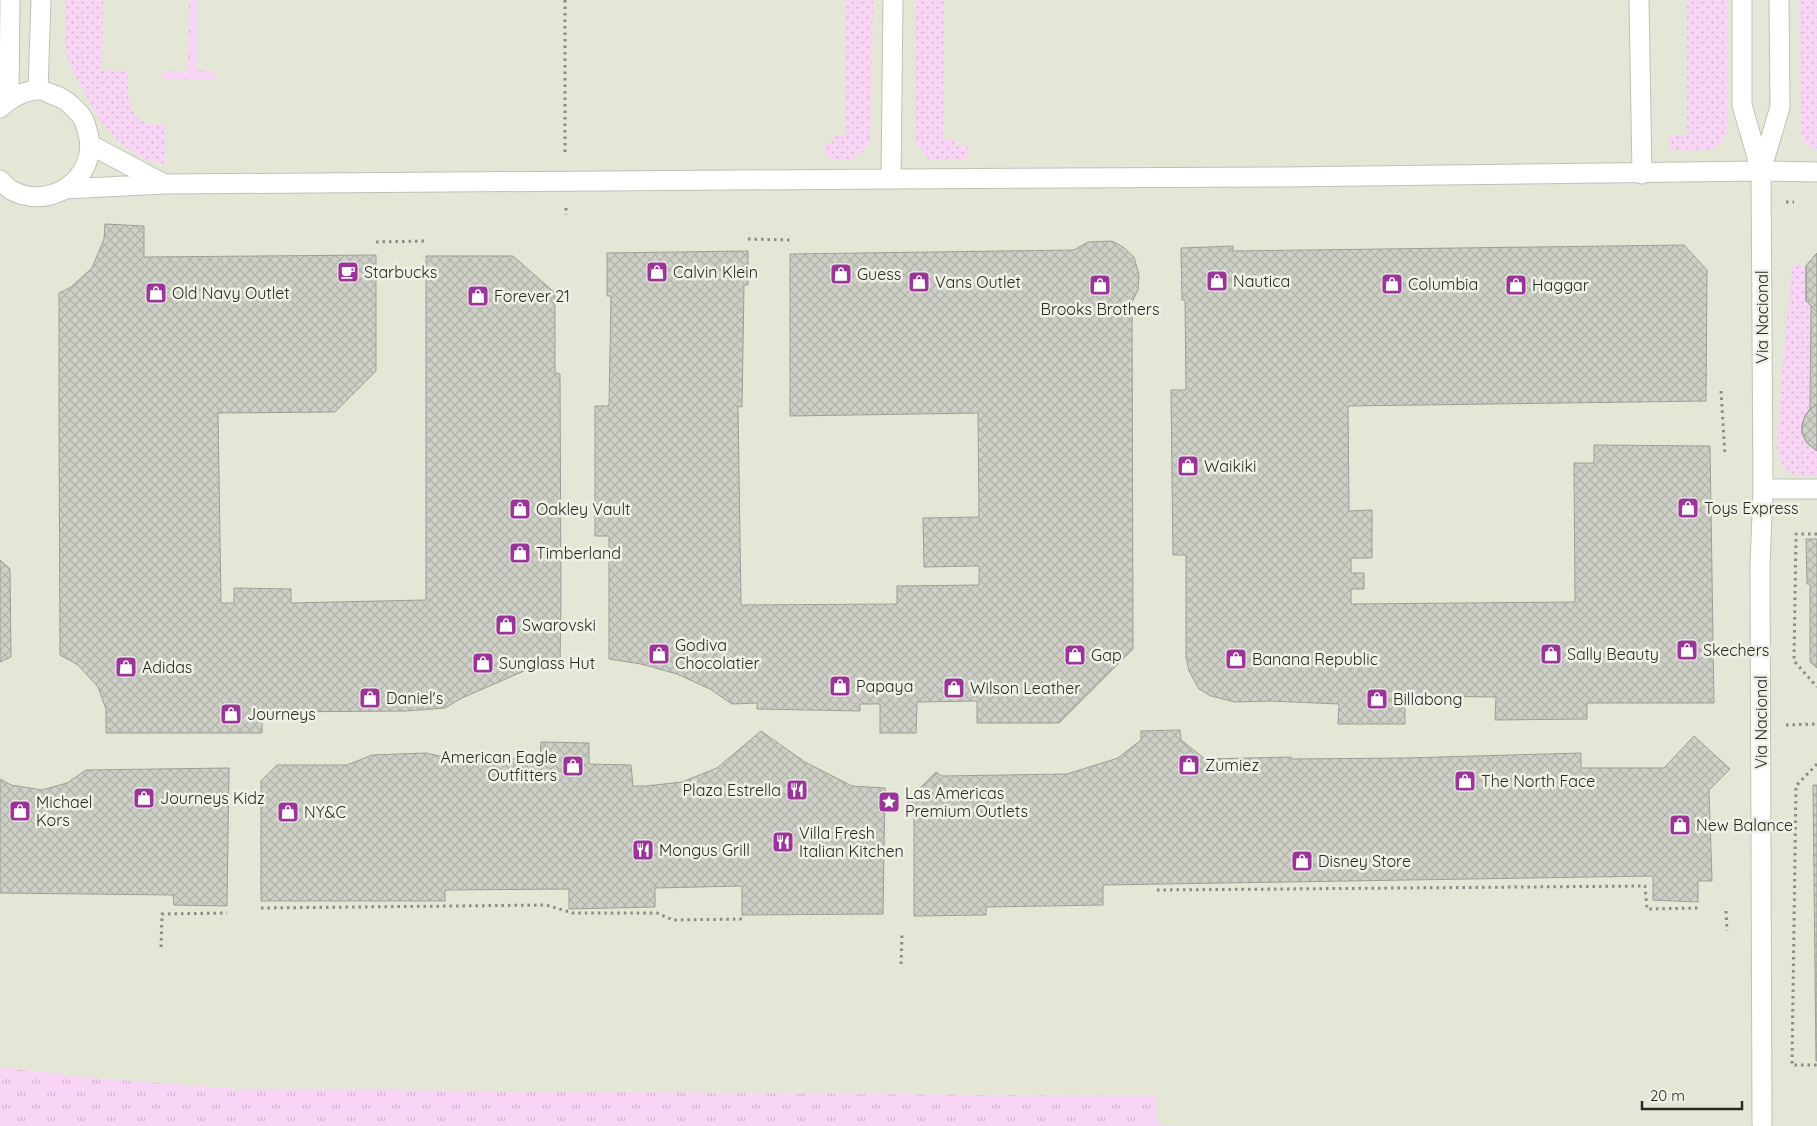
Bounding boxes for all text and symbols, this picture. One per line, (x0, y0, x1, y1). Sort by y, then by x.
cafe icon: Starbucks (336, 260, 360, 284)
shop icon: Calvin Klein (645, 260, 669, 284)
place label: Starbucks (364, 262, 437, 282)
place label: Calvin Klein (673, 262, 758, 282)
shop icon: Guess (829, 262, 853, 286)
place label: Guess (857, 264, 901, 284)
shop icon: Nautica (1205, 269, 1229, 293)
shop icon: Vans Outlet (907, 270, 931, 294)
street label: Via Nacional (1752, 270, 1772, 364)
place label: Nautica (1233, 271, 1290, 291)
place label: Vans Outlet (935, 272, 1021, 292)
shop icon: Columbia (1380, 272, 1404, 296)
shop icon: Brooks Brothers (1088, 273, 1112, 297)
shop icon: Haggar (1504, 273, 1528, 297)
place label: Columbia (1408, 274, 1478, 294)
place label: Haggar (1532, 275, 1589, 295)
shop icon: Old Navy Outlet (144, 281, 168, 305)
place label: Old Navy Outlet (172, 283, 290, 303)
shop icon: Forever 21 (466, 284, 490, 308)
place label: Forever 21 (494, 286, 570, 306)
place label: Brooks Brothers (1040, 299, 1160, 319)
shop icon: Waikiki (1176, 454, 1200, 478)
place label: Waikiki (1204, 456, 1256, 476)
shop icon: Toys Express (1676, 496, 1700, 520)
shop icon: Oakley Vault (508, 497, 532, 521)
place label: Toys Express (1704, 498, 1799, 518)
place label: Oakley Vault (536, 499, 631, 519)
shop icon: Timberland (508, 541, 532, 565)
place label: Timberland (536, 543, 621, 563)
shop icon: Swarovski (494, 613, 518, 637)
place label: Swarovski (522, 615, 596, 635)
place label: Godiva Chocolatier (675, 635, 760, 673)
shop icon: Skechers (1675, 638, 1699, 662)
place label: Skechers (1703, 640, 1769, 660)
shop icon: Godiva Chocolatier (647, 642, 671, 666)
shop icon: Sally Beauty (1539, 642, 1563, 666)
shop icon: Gap (1063, 643, 1087, 667)
place label: Sally Beauty (1567, 644, 1659, 664)
place label: Gap (1091, 645, 1122, 665)
shop icon: Banana Republic (1224, 647, 1248, 671)
place label: Banana Republic (1252, 649, 1378, 669)
shop icon: Sunglass Hut (471, 651, 495, 675)
place label: Sunglass Hut (499, 653, 595, 673)
shop icon: Adidas (114, 655, 138, 679)
place label: Adidas (142, 657, 192, 677)
shop icon: Papaya (828, 674, 852, 698)
street label: Via Nacional (1751, 675, 1771, 769)
place label: Papaya (856, 676, 913, 696)
shop icon: Wilson Leather (942, 676, 966, 700)
place label: Wilson Leather (970, 678, 1080, 698)
shop icon: Daniel's (358, 686, 382, 710)
shop icon: Billabong (1365, 687, 1389, 711)
place label: Daniel's (386, 688, 443, 708)
place label: Billabong (1393, 689, 1463, 709)
shop icon: Journeys (219, 702, 243, 726)
place label: Journeys (247, 704, 316, 724)
place label: American Eagle Outfitters (441, 747, 557, 785)
shop icon: Zumiez (1177, 753, 1201, 777)
shop icon: American Eagle Outfitters (561, 754, 585, 778)
place label: Zumiez (1205, 755, 1259, 775)
shop icon: The North Face (1453, 769, 1477, 793)
place label: The North Face (1481, 771, 1595, 791)
restaurant icon: Plaza Estrella (785, 778, 809, 802)
place label: Plaza Estrella (682, 780, 781, 800)
place label: Las Americas Premium Outlets (905, 783, 1028, 821)
shop icon: Journeys Kidz (132, 786, 156, 810)
place label: Journeys Kidz (160, 788, 265, 808)
place icon: Las Americas Premium Outlets (877, 790, 901, 814)
place label: Michael Kors (36, 792, 92, 830)
shop icon: Michael Kors (8, 799, 32, 823)
shop icon: NY&C (276, 800, 300, 824)
place label: NY&C (304, 802, 346, 822)
shop icon: New Balance (1668, 813, 1692, 837)
place label: New Balance (1696, 815, 1793, 835)
place label: Villa Fresh Italian Kitchen (799, 823, 904, 861)
restaurant icon: Villa Fresh Italian Kitchen (771, 830, 795, 854)
restaurant icon: Mongus Grill (631, 838, 655, 862)
place label: Mongus Grill (659, 840, 750, 860)
shop icon: Disney Store (1290, 849, 1314, 873)
place label: Disney Store (1318, 851, 1411, 871)
scale bar (1642, 1078, 1742, 1110)
text: 20 m (1650, 1086, 1685, 1105)

